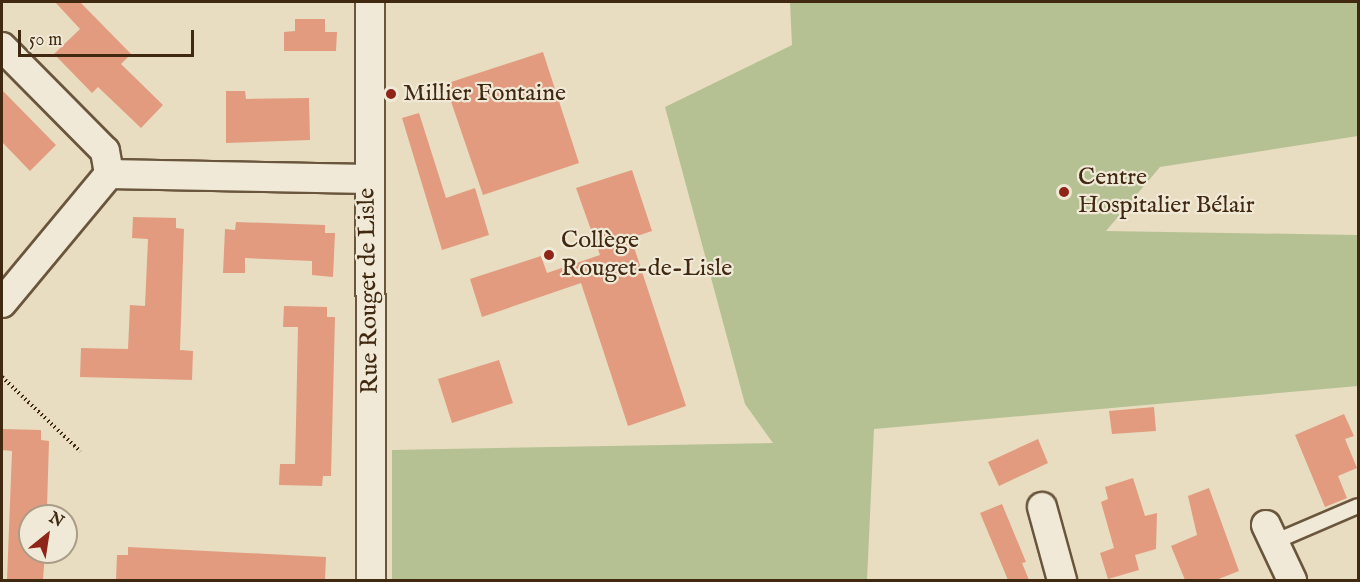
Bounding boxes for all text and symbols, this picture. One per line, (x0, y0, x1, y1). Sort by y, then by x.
scale bar (21, 18, 196, 56)
text: 50 m (29, 29, 62, 52)
place label: Millier Fontaine (403, 80, 566, 108)
marker: Millier Fontaine (384, 87, 398, 101)
place label: Centre Hospitalier Bélair (1078, 164, 1255, 220)
marker: Centre Hospitalier Bélair (1055, 183, 1073, 201)
street label: Rue Rouget de Lisle (353, 188, 385, 394)
place label: Collège Rouget-de-Lisle (561, 227, 732, 283)
marker: Collège Rouget-de-Lisle (542, 248, 556, 262)
north arrow (18, 504, 78, 564)
text: N (45, 508, 67, 532)

